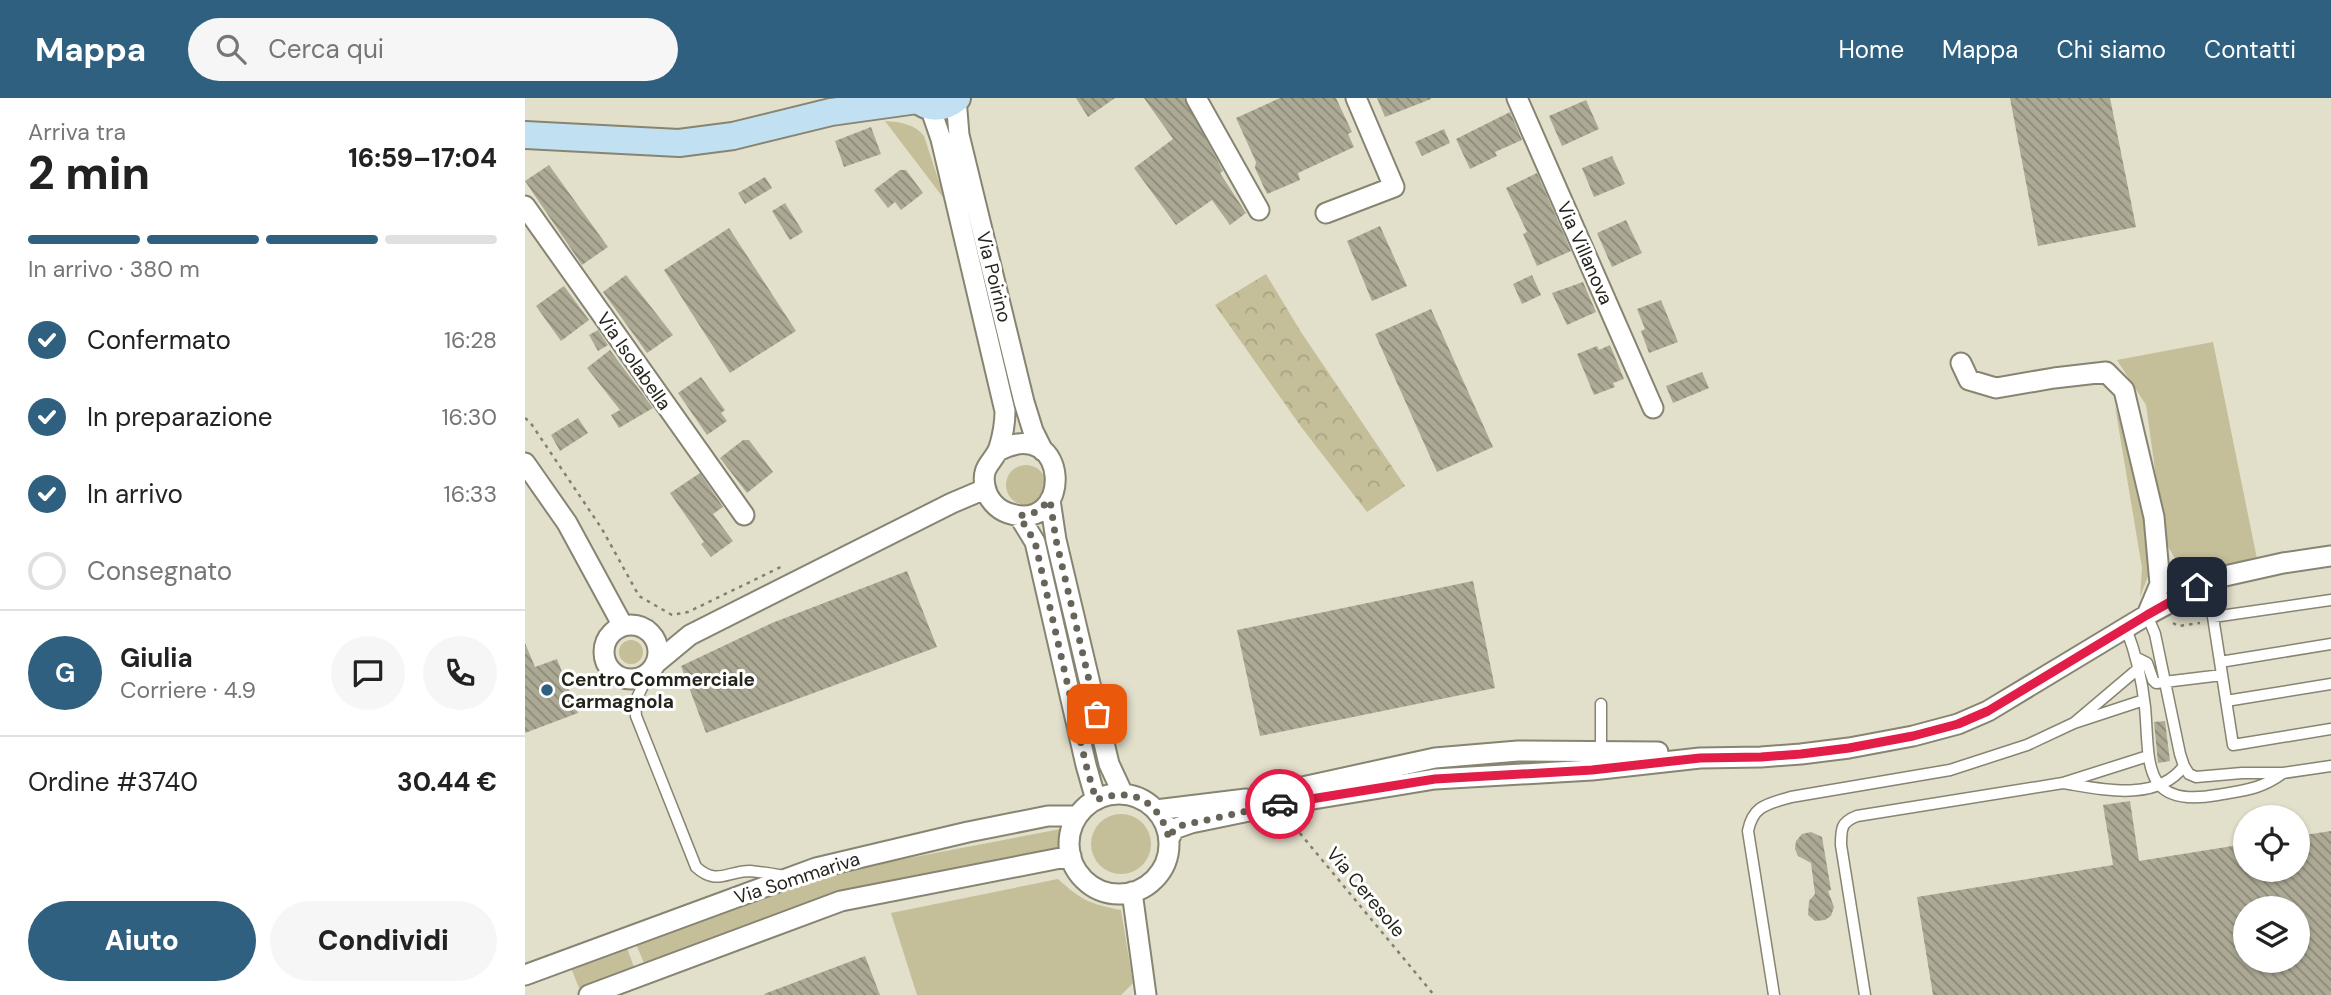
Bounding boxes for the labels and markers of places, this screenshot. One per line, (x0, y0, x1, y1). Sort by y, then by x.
pin (2167, 557, 2227, 617)
place label: Centro Commerciale Carmagnola (561, 667, 755, 714)
marker: Centro Commerciale Carmagnola (539, 682, 555, 698)
pin (1067, 684, 1127, 744)

